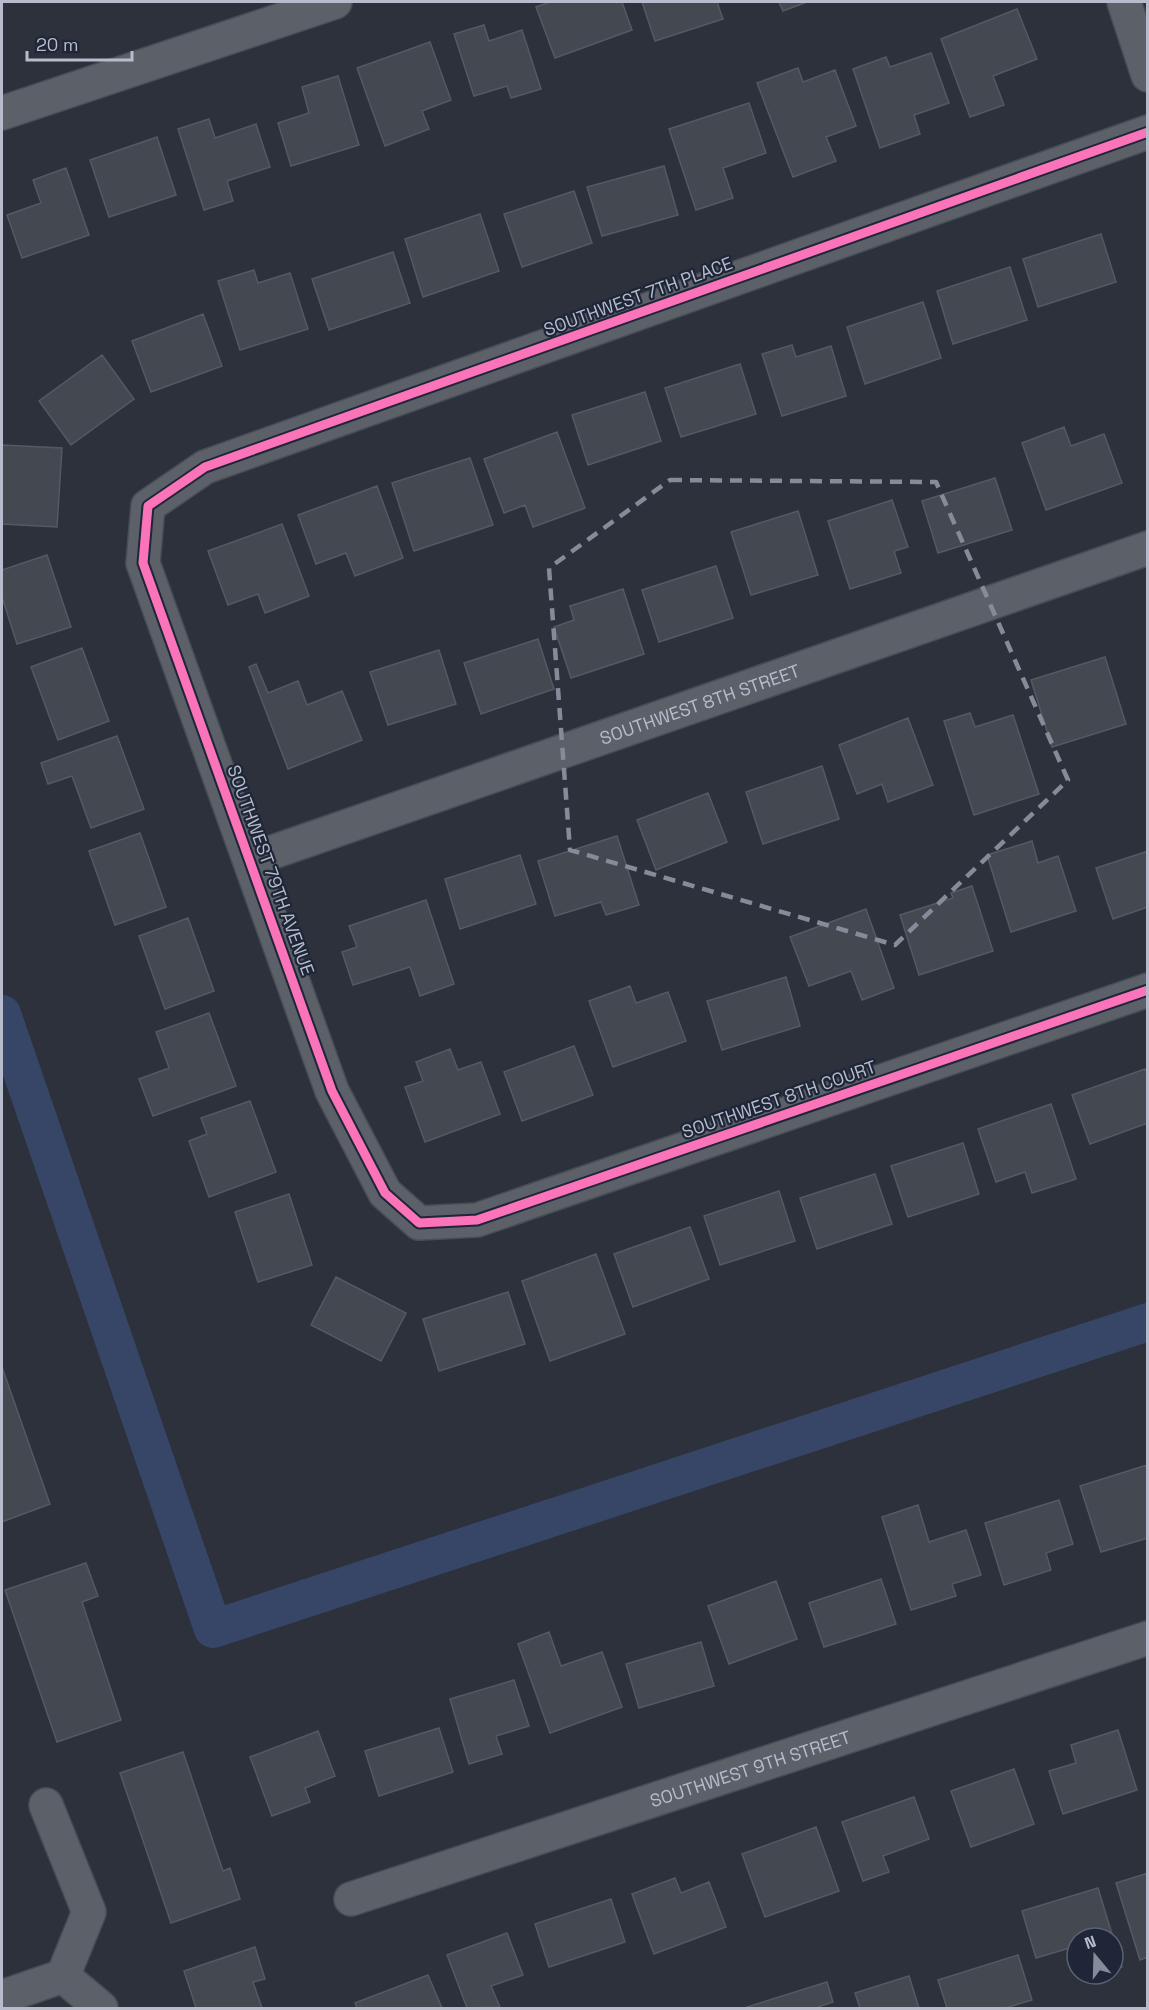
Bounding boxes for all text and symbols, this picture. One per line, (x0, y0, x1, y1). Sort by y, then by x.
scale bar (27, 24, 132, 62)
text: 20 m (36, 33, 79, 56)
street label: SOUTHWEST 7TH PLACE (540, 251, 736, 341)
street label: SOUTHWEST 8TH STREET (597, 658, 803, 749)
street label: SOUTHWEST 79TH AVENUE (222, 762, 320, 978)
street label: SOUTHWEST 8TH COURT (679, 1055, 880, 1143)
street label: SOUTHWEST 9TH STREET (647, 1725, 854, 1812)
north arrow (1065, 1926, 1125, 1986)
text: N (1082, 1931, 1099, 1954)

